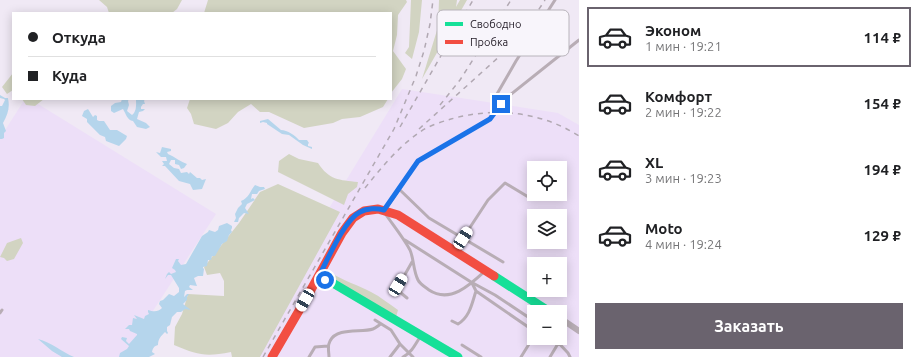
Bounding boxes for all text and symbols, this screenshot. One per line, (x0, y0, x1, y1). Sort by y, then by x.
legend (437, 10, 569, 56)
text: Свободно (470, 18, 521, 30)
icon: car (597, 19, 633, 55)
text: Эконом (645, 22, 701, 39)
text: Откуда (52, 29, 106, 46)
text: 114 ₽ (864, 29, 901, 46)
text: Пробка (470, 36, 508, 48)
text: 1 мин · 19:21 (645, 39, 722, 53)
text: Куда (52, 67, 87, 84)
icon: car (597, 85, 633, 121)
text: Комфорт (645, 88, 712, 105)
route end (492, 95, 510, 113)
text: 154 ₽ (864, 95, 901, 112)
text: 2 мин · 19:22 (645, 105, 722, 119)
icon: car (597, 151, 633, 187)
text: XL (645, 154, 663, 171)
map controls (527, 161, 567, 345)
button: locate (527, 161, 567, 201)
text: 194 ₽ (864, 161, 901, 178)
text: 3 мин · 19:23 (645, 171, 722, 185)
button: layers (527, 209, 567, 249)
icon: car (597, 217, 633, 253)
text: Moto (645, 220, 683, 237)
car (451, 225, 475, 251)
text: 129 ₽ (864, 227, 901, 244)
text: 4 мин · 19:24 (645, 237, 722, 251)
button: + (527, 257, 567, 297)
route start (316, 271, 334, 289)
car (387, 272, 409, 298)
car (294, 287, 316, 313)
button: Заказать (595, 303, 903, 349)
button: − (527, 305, 567, 345)

